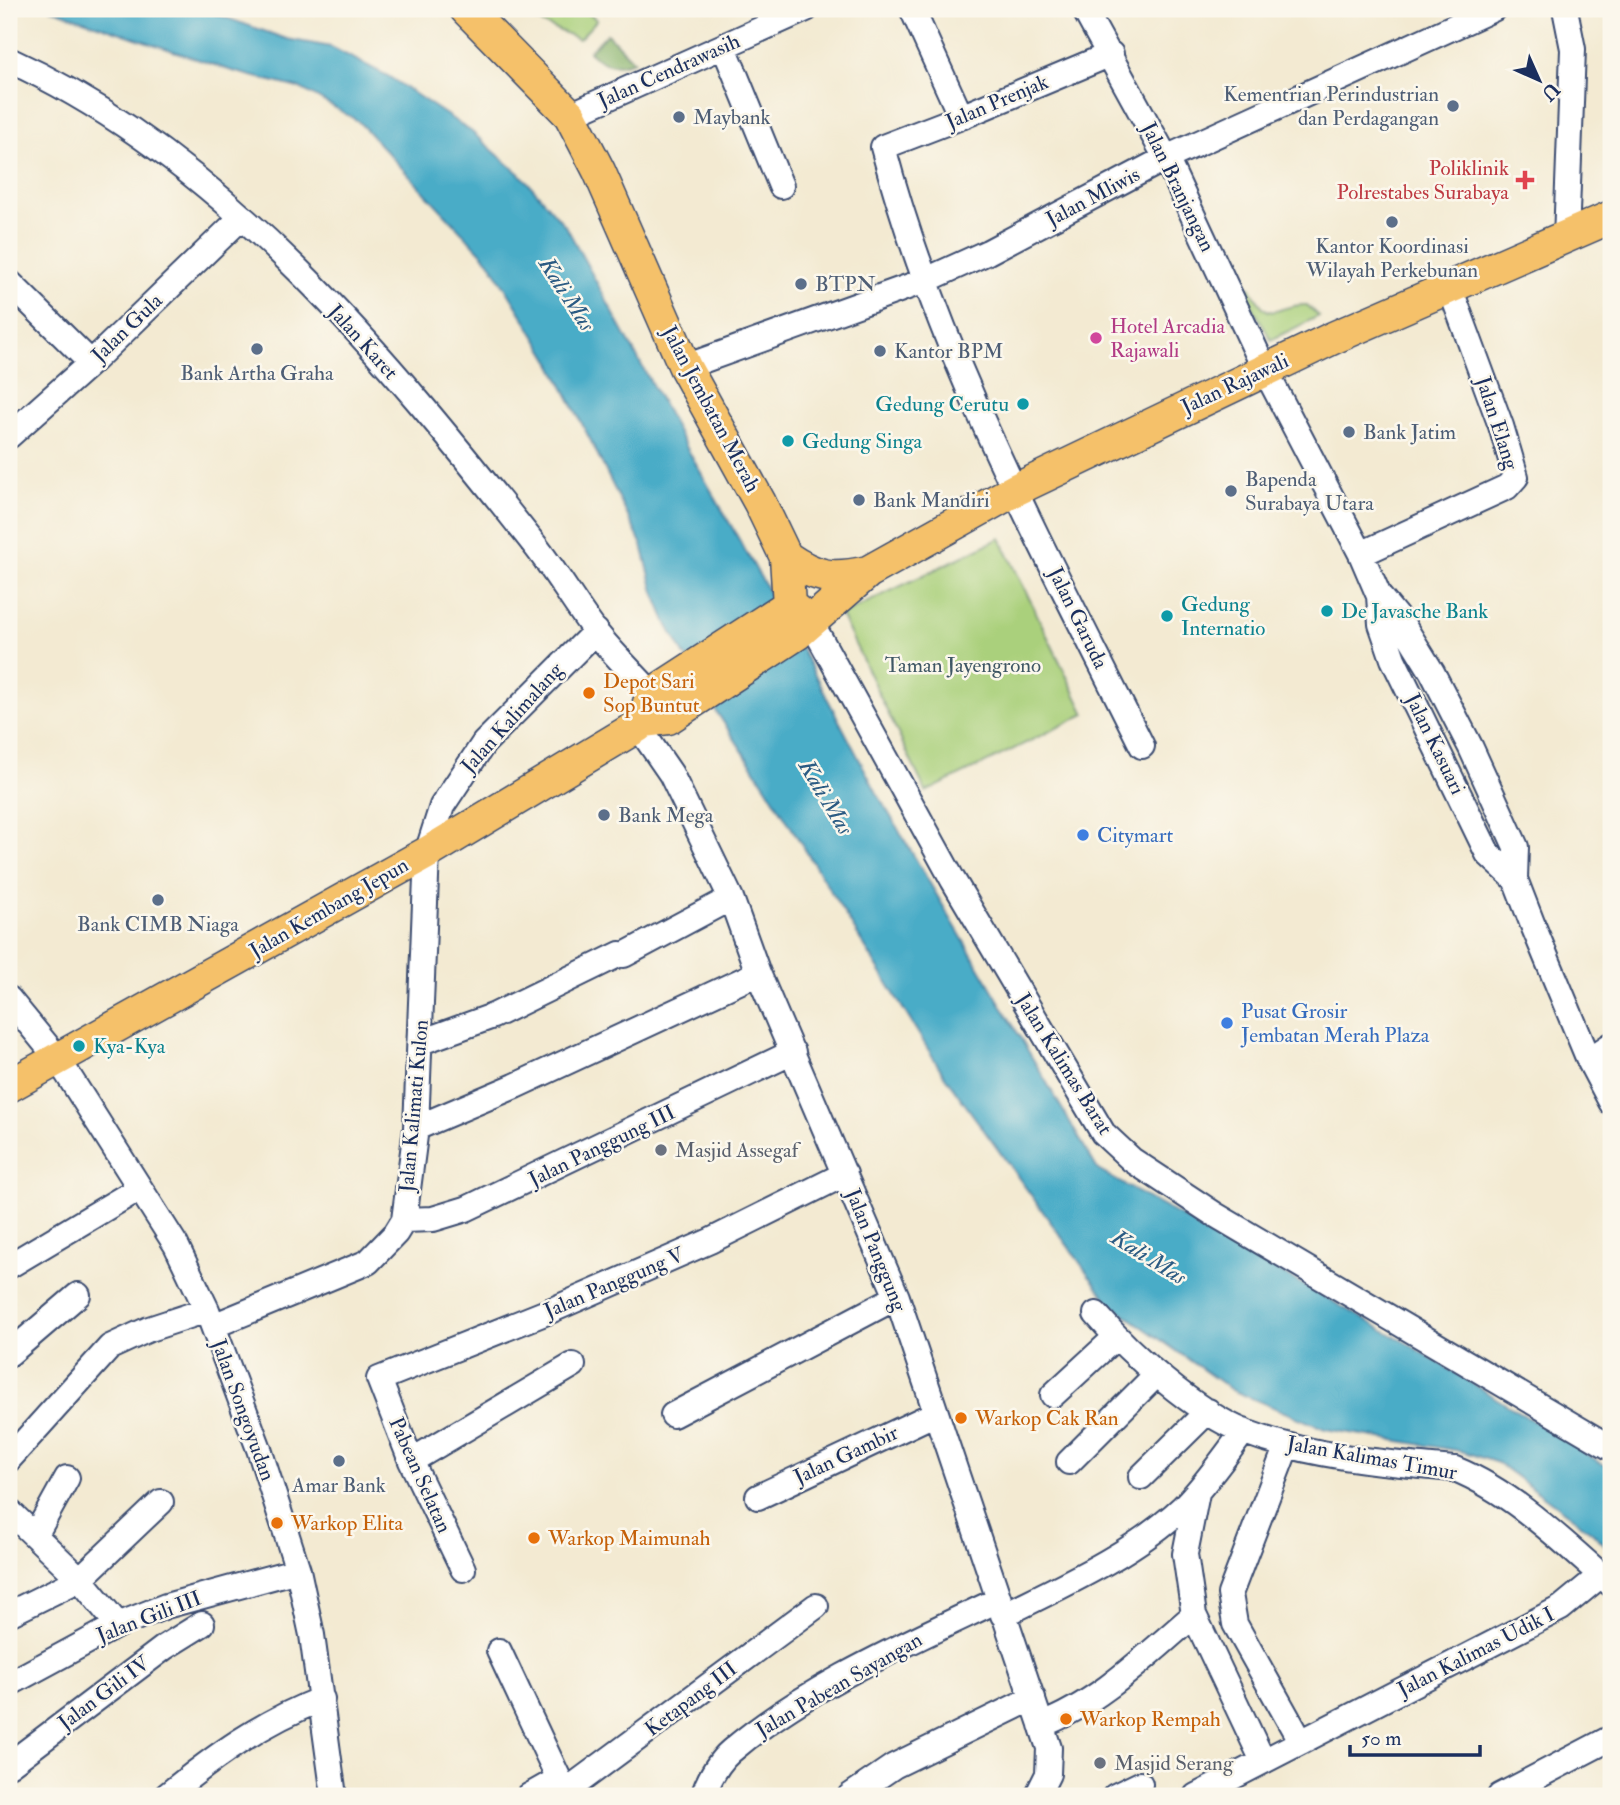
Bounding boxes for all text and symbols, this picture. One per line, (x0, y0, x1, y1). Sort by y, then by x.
street label: Jalan Cendrawasih (593, 28, 744, 115)
north arrow (1504, 46, 1574, 116)
street label: Jalan Prenjak (941, 68, 1052, 136)
text: U (1536, 77, 1564, 105)
place label: Kementrian Perindustrian dan Perdagangan (1223, 81, 1439, 132)
marker: Kementrian Perindustrian dan Perdagangan (1445, 98, 1461, 114)
place label: Maybank (693, 104, 771, 131)
marker: Maybank (671, 109, 687, 125)
street label: Jalan Branjangan (1135, 117, 1221, 256)
place label: Poliklinik Polrestabes Surabaya (1337, 155, 1509, 206)
street label: Jalan Mliwis (1040, 161, 1145, 234)
marker: Poliklinik Polrestabes Surabaya (1515, 170, 1535, 190)
marker: Kantor Koordinasi Wilayah Perkebunan (1384, 214, 1400, 230)
place label: Kantor Koordinasi Wilayah Perkebunan (1305, 233, 1478, 284)
water label: Kali Mas (532, 250, 602, 337)
place label: BTPN (815, 271, 876, 298)
marker: BTPN (793, 276, 809, 292)
street label: Jalan Gula (85, 287, 168, 369)
street label: Jalan Karet (321, 298, 404, 386)
place label: Hotel Arcadia Rajawali (1110, 313, 1226, 364)
street label: Jalan Jembatan Merah (655, 320, 766, 497)
marker: Hotel Arcadia Rajawali (1088, 330, 1104, 346)
place label: Kantor BPM (894, 338, 1003, 365)
marker: Bank Artha Graha (249, 341, 265, 357)
marker: Kantor BPM (872, 343, 888, 359)
street label: Jalan Rajawali (1176, 347, 1293, 421)
place label: Bank Artha Graha (180, 360, 334, 387)
street label: Jalan Elang (1469, 372, 1525, 474)
place label: Gedung Cerutu (875, 391, 1009, 418)
marker: Gedung Cerutu (1015, 396, 1031, 412)
place label: Bank Jatim (1363, 419, 1456, 446)
marker: Bank Jatim (1341, 424, 1357, 440)
place label: Gedung Singa (802, 428, 923, 455)
marker: Gedung Singa (780, 433, 796, 449)
place label: Bapenda Surabaya Utara (1245, 466, 1374, 517)
marker: Bapenda Surabaya Utara (1223, 483, 1239, 499)
place label: Bank Mandiri (873, 487, 990, 514)
marker: Bank Mandiri (851, 492, 867, 508)
street label: Jalan Garuda (1041, 562, 1114, 674)
place label: Gedung Internatio (1181, 591, 1265, 642)
place label: De Javasche Bank (1341, 598, 1488, 625)
marker: De Javasche Bank (1319, 603, 1335, 619)
marker: Gedung Internatio (1159, 608, 1175, 624)
park label: Taman Jayengrono (885, 652, 1041, 679)
street label: Jalan Kalimalang (454, 656, 569, 780)
place label: Depot Sari Sop Buntut (603, 668, 700, 719)
marker: Depot Sari Sop Buntut (581, 685, 597, 701)
street label: Jalan Kasuari (1398, 688, 1471, 799)
water label: Kali Mas (792, 753, 860, 841)
place label: Bank Mega (618, 802, 714, 829)
marker: Bank Mega (596, 807, 612, 823)
place label: Citymart (1097, 822, 1173, 849)
marker: Citymart (1075, 827, 1091, 843)
street label: Jalan Kembang Jepun (244, 851, 413, 965)
marker: Bank CIMB Niaga (150, 892, 166, 908)
place label: Bank CIMB Niaga (77, 911, 239, 938)
street label: Jalan Kalimas Barat (1009, 987, 1119, 1140)
place label: Pusat Grosir Jembatan Merah Plaza (1240, 998, 1430, 1049)
marker: Pusat Grosir Jembatan Merah Plaza (1219, 1015, 1235, 1031)
street label: Jalan Kalimati Kulon (393, 1018, 435, 1195)
place label: Kya-Kya (93, 1033, 166, 1060)
marker: Kya-Kya (71, 1038, 87, 1054)
street label: Jalan Panggung III (523, 1099, 680, 1194)
place label: Masjid Assegaf (675, 1137, 802, 1164)
marker: Masjid Assegaf (653, 1142, 669, 1158)
street label: Jalan Panggung (839, 1184, 913, 1316)
water label: Kali Mas (1105, 1222, 1192, 1292)
street label: Jalan Panggung V (539, 1241, 689, 1325)
street label: Jalan Songoyudan (205, 1335, 281, 1485)
place label: Warkop Cak Ran (974, 1405, 1119, 1432)
marker: Warkop Cak Ran (953, 1410, 969, 1426)
street label: Pabean Selatan (382, 1413, 458, 1537)
street label: Jalan Gambir (789, 1419, 903, 1491)
street label: Jalan Kalimas Timur (1284, 1430, 1459, 1486)
marker: Amar Bank (331, 1453, 347, 1469)
place label: Amar Bank (291, 1472, 386, 1499)
place label: Warkop Elita (290, 1510, 403, 1537)
marker: Warkop Elita (269, 1515, 285, 1531)
place label: Warkop Maimunah (547, 1525, 711, 1552)
marker: Warkop Maimunah (526, 1530, 542, 1546)
street label: Jalan Gili III (92, 1585, 205, 1650)
street label: Jalan Kalimas Udik I (1392, 1601, 1559, 1704)
street label: Jalan Pabean Sayangan (750, 1626, 927, 1744)
street label: Jalan Gili IV (52, 1649, 156, 1737)
street label: Ketapang III (639, 1655, 743, 1743)
place label: Warkop Rempah (1079, 1706, 1221, 1733)
marker: Warkop Rempah (1058, 1711, 1074, 1727)
scale bar (1350, 1714, 1480, 1758)
text: 50 m (1361, 1725, 1402, 1752)
place label: Masjid Serang (1114, 1750, 1234, 1777)
marker: Masjid Serang (1092, 1755, 1108, 1771)

